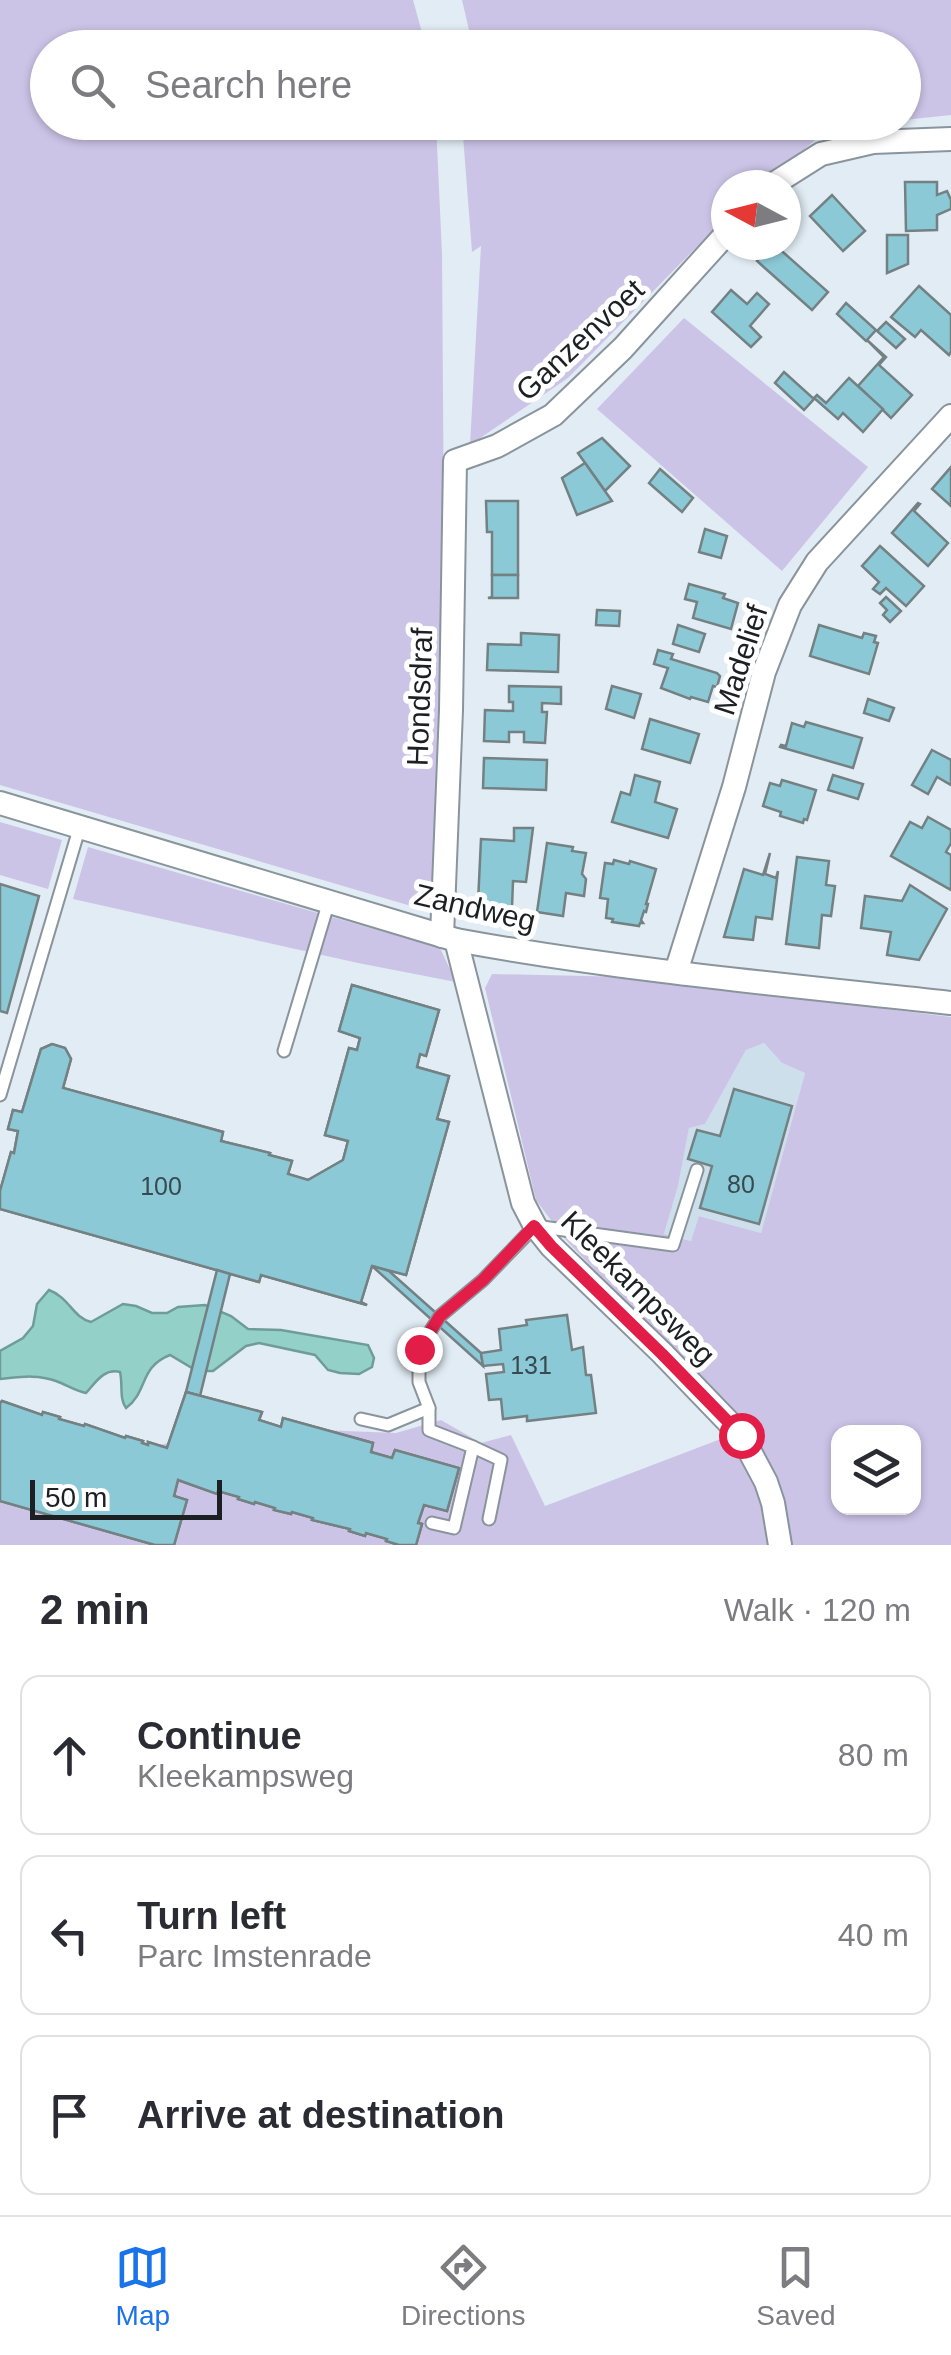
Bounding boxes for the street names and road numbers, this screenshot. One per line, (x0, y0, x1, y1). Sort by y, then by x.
street label: Ganzenvoet (509, 272, 651, 407)
street label: Madelief (707, 600, 774, 719)
street label: Hondsdraf (401, 627, 438, 767)
street label: Zandweg (411, 878, 539, 937)
street label: Kleekampsweg (555, 1204, 722, 1371)

